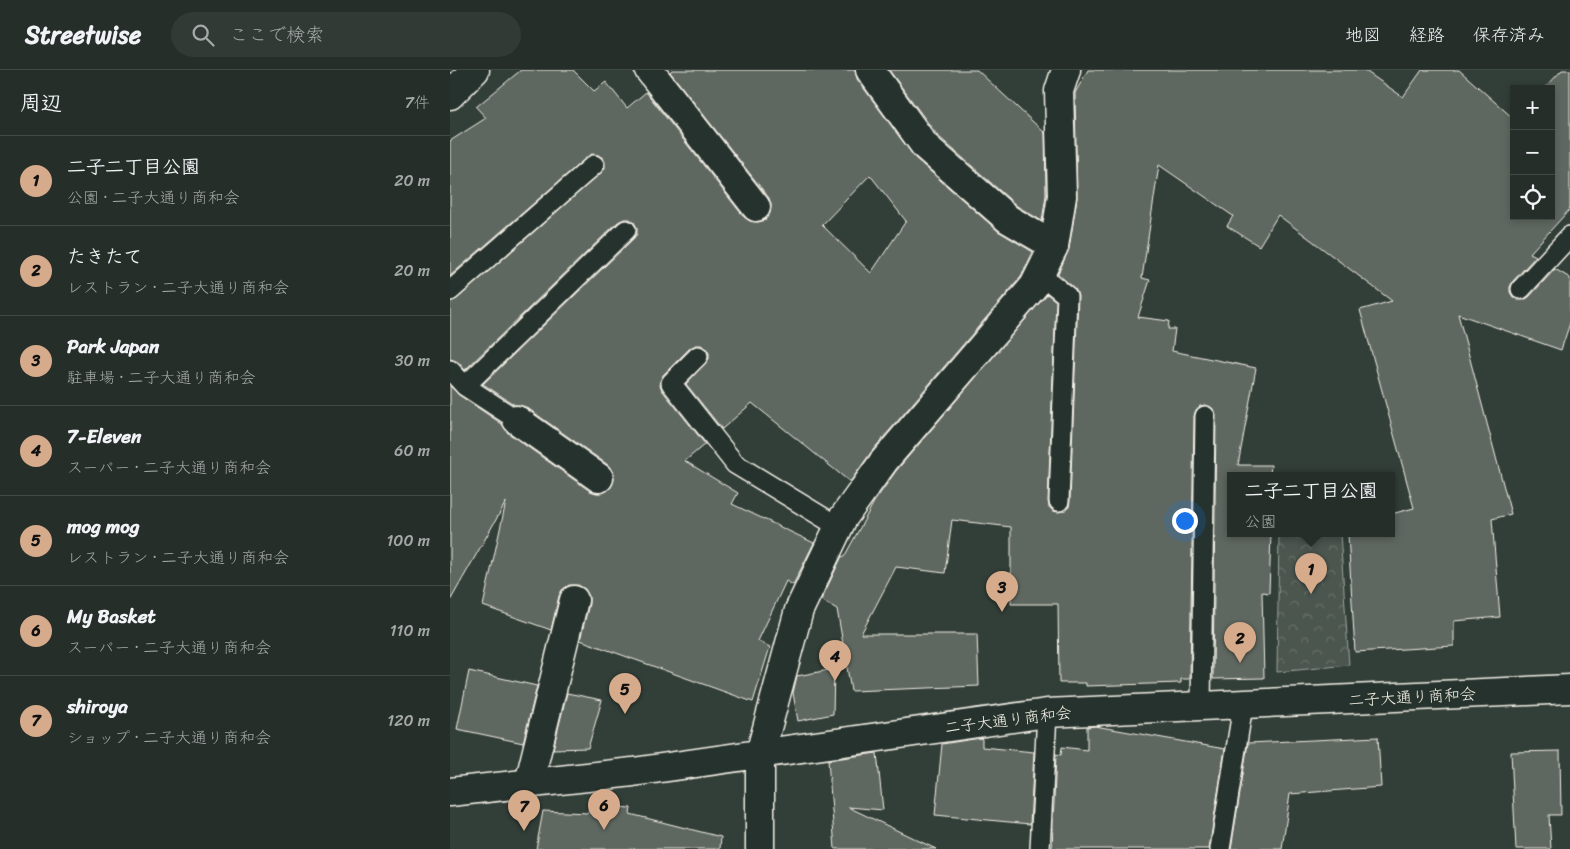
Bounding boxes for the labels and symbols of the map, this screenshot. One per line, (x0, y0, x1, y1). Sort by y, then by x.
your location (1172, 508, 1198, 534)
pin: 1 (1295, 553, 1327, 594)
pin: 3 (986, 571, 1018, 612)
pin: 2 (1224, 622, 1256, 663)
pin: 4 (819, 640, 851, 681)
pin: 5 (609, 673, 641, 714)
street label: 二子大通り商和会 (1347, 679, 1477, 715)
street label: 二子大通り商和会 (943, 698, 1073, 742)
pin: 6 (588, 789, 620, 830)
pin: 7 (508, 790, 540, 831)

